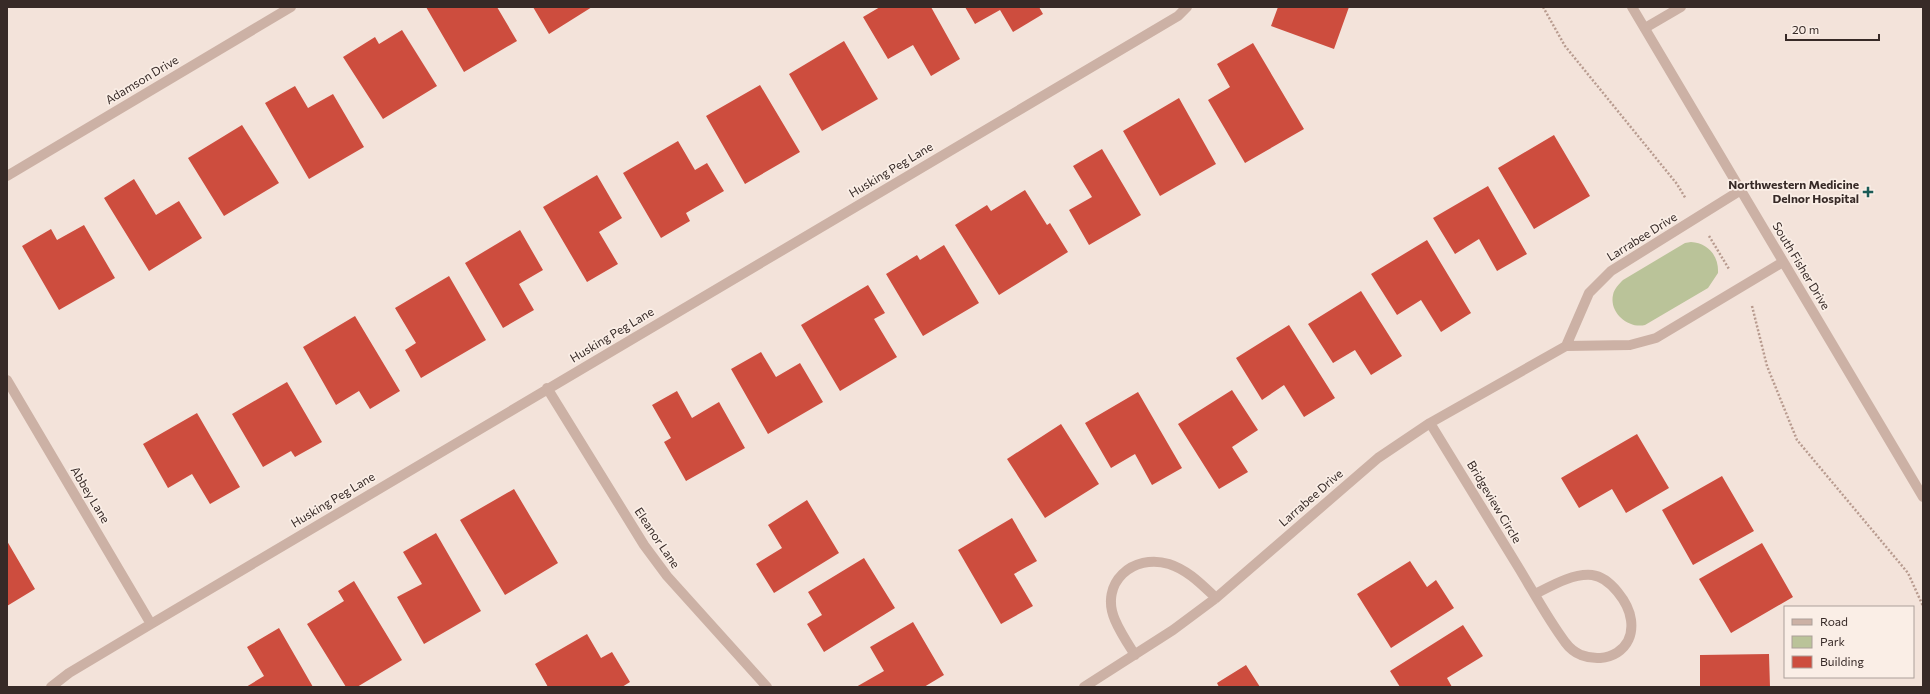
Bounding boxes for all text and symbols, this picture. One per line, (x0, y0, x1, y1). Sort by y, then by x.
scale bar (1786, 16, 1879, 42)
text: 20 m (1792, 22, 1819, 36)
street label: Adamson Drive (103, 52, 180, 106)
street label: Husking Peg Lane (846, 139, 935, 200)
place label: Northwestern Medicine Delnor Hospital (1728, 177, 1859, 205)
marker: Northwestern Medicine Delnor Hospital (1862, 186, 1874, 198)
street label: Larrabee Drive (1604, 209, 1679, 263)
street label: South Fisher Drive (1770, 219, 1834, 312)
street label: Husking Peg Lane (567, 304, 656, 365)
street label: Bridgeview Circle (1465, 458, 1525, 545)
street label: Abbey Lane (69, 464, 113, 525)
street label: Larrabee Drive (1276, 466, 1345, 529)
street label: Husking Peg Lane (288, 469, 377, 530)
street label: Eleanor Lane (632, 504, 683, 570)
legend (1784, 606, 1914, 678)
text: Road (1820, 614, 1848, 628)
text: Park (1820, 634, 1846, 648)
text: Building (1820, 654, 1864, 668)

